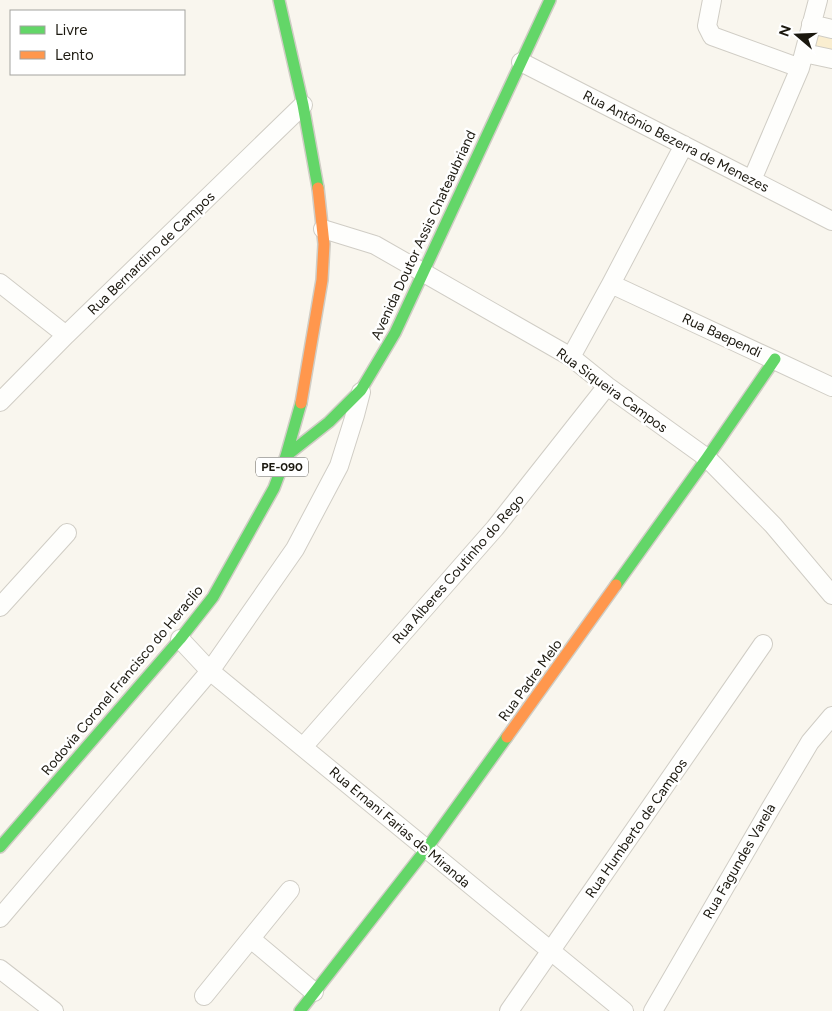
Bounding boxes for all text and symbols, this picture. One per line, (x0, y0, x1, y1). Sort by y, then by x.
legend (10, 10, 185, 75)
north arrow (772, 10, 822, 60)
text: Livre (55, 21, 87, 39)
text: N (775, 23, 795, 39)
text: Lento (55, 46, 94, 64)
street label: Rua Antônio Bezerra de Menezes (580, 87, 772, 196)
street label: Avenida Doutor Assis Chateaubriand (367, 128, 480, 343)
street label: Rua Bernardino de Campos (84, 188, 218, 319)
street label: Rua Baependi (679, 310, 764, 361)
street label: Rua Siqueira Campos (553, 344, 671, 436)
road number: PE-090 (256, 458, 308, 477)
street label: Rua Alberes Coutinho do Rego (389, 491, 528, 647)
street label: Rodovia Coronel Francisco do Heraclio (38, 582, 207, 779)
street label: Rua Padre Melo (495, 636, 566, 725)
street label: Rua Humberto de Campos (582, 755, 691, 901)
street label: Rua Ernani Farias de Miranda (326, 763, 474, 891)
street label: Rua Fagundes Varela (699, 801, 779, 922)

